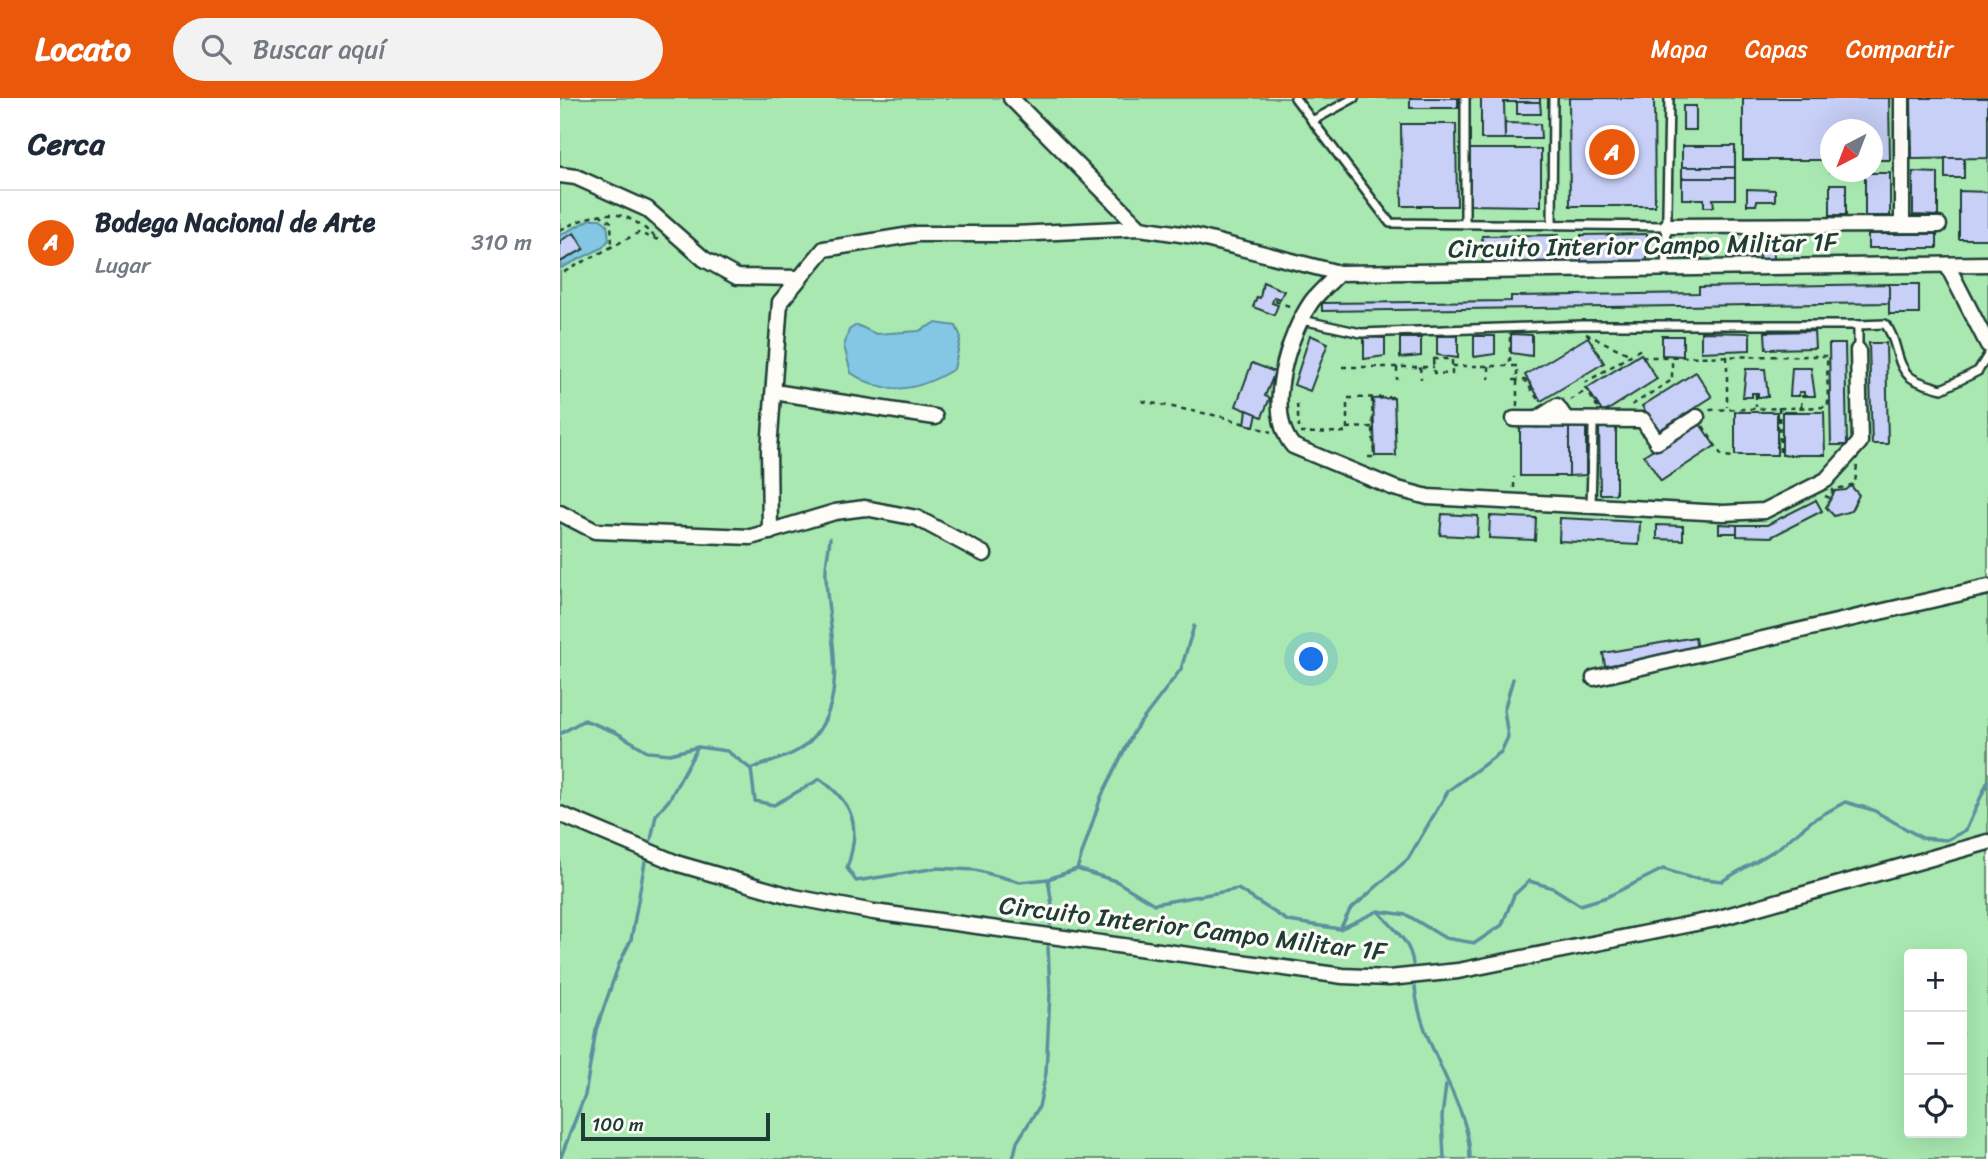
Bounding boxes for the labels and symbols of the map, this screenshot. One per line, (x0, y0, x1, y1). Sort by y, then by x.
north arrow (1820, 119, 1883, 182)
pin: A (1589, 126, 1635, 178)
street label: Circuito Interior Campo Militar 1F (1448, 219, 1840, 271)
your location (1294, 642, 1328, 676)
street label: Circuito Interior Campo Militar 1F (997, 881, 1391, 975)
scale bar (581, 1110, 770, 1142)

